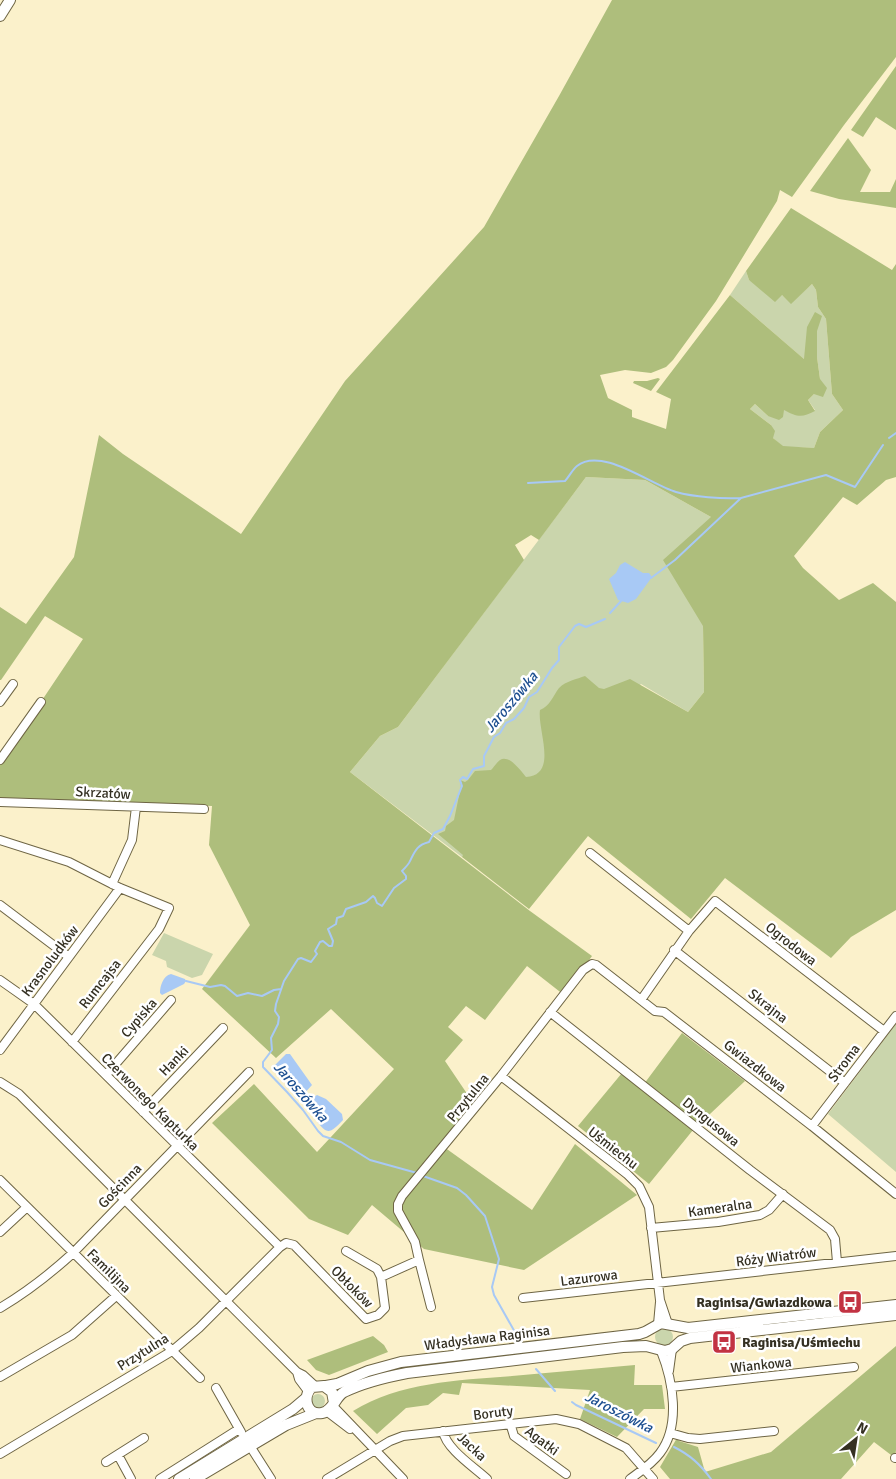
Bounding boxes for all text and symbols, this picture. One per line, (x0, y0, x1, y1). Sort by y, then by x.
water label: Jaroszówka (480, 668, 542, 736)
street label: Skrzatów (75, 783, 131, 803)
street label: Ogrodowa (762, 919, 820, 969)
street label: Krasnoludków (18, 922, 82, 1000)
street label: Rumcajsa (76, 956, 124, 1012)
street label: Skrajna (745, 985, 791, 1027)
street label: Cypiska (117, 995, 161, 1041)
street label: Gwiazdkowa (720, 1036, 790, 1096)
street label: Stroma (824, 1041, 864, 1085)
street label: Hanki (156, 1043, 192, 1079)
street label: Czerwonego Kapturka (98, 1050, 202, 1154)
water label: Jaroszówka (270, 1058, 332, 1126)
street label: Przytulna (443, 1070, 493, 1126)
street label: Dyngusowa (679, 1094, 743, 1150)
street label: Uśmiechu (585, 1123, 641, 1173)
street label: Gościnna (95, 1160, 145, 1212)
street label: Kameralna (687, 1195, 753, 1221)
street label: Róży Wiatrów (735, 1244, 817, 1270)
street label: Familijna (83, 1245, 135, 1297)
street label: Obłoków (327, 1262, 377, 1312)
street label: Lazurowa (560, 1266, 618, 1290)
bus stop icon: Raginisa/Gwiazdkowa (837, 1289, 863, 1315)
place label: Raginisa/Gwiazdkowa (696, 1294, 832, 1311)
street label: Władysława Raginisa (423, 1322, 551, 1354)
bus stop icon: Raginisa/Uśmiechu (711, 1329, 737, 1355)
street label: Przytulna (114, 1330, 172, 1374)
place label: Raginisa/Uśmiechu (742, 1334, 861, 1351)
street label: Wiankowa (730, 1353, 792, 1377)
water label: Jaroszówka (582, 1387, 656, 1437)
street label: Boruty (472, 1402, 514, 1424)
north arrow (831, 1414, 881, 1464)
text: N (854, 1418, 871, 1438)
street label: Agatki (522, 1423, 562, 1459)
street label: Jacka (454, 1429, 490, 1465)

